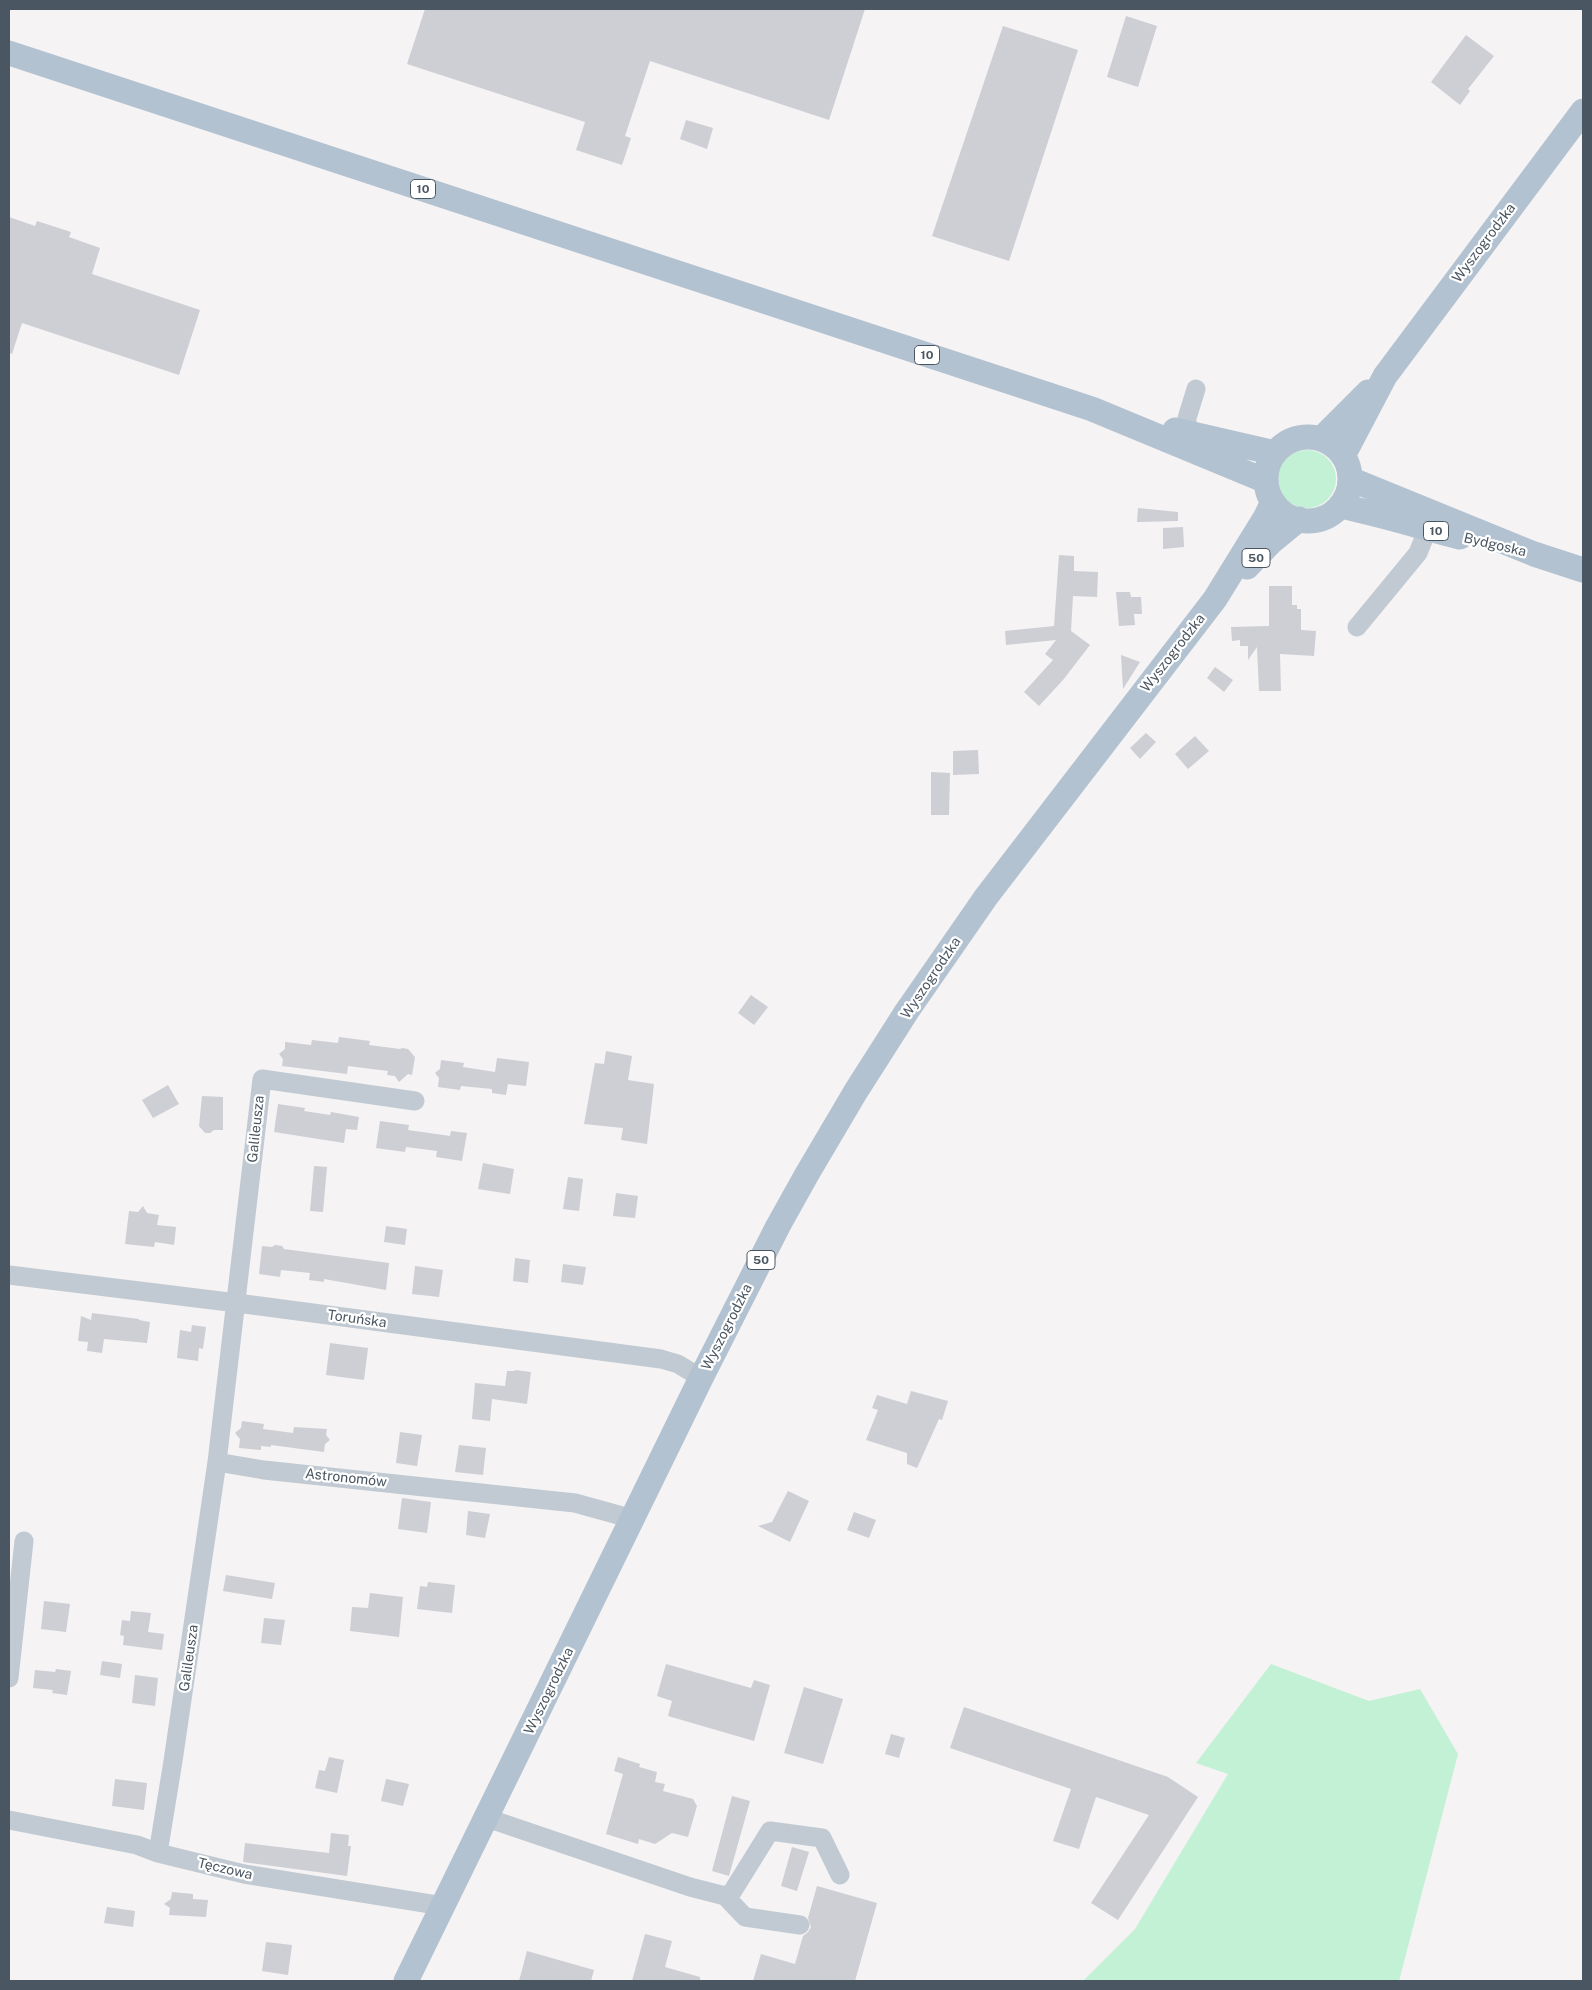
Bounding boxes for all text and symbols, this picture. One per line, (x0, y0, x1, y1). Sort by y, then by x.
road number: 10 (410, 180, 436, 198)
street label: Wyszogrodzka (1449, 200, 1519, 286)
road number: 10 (914, 346, 940, 364)
road number: 10 (1424, 522, 1448, 540)
street label: Bydgoska (1462, 530, 1528, 560)
road number: 50 (1242, 548, 1270, 568)
street label: Wyszogrodzka (1137, 610, 1209, 696)
street label: Wyszogrodzka (898, 934, 964, 1022)
street label: Galileusza (244, 1095, 268, 1163)
road number: 50 (747, 1250, 775, 1270)
street label: Wyszogrodzka (698, 1281, 756, 1373)
street label: Toruńska (326, 1307, 388, 1331)
street label: Astronomów (304, 1465, 388, 1491)
street label: Galileusza (176, 1624, 202, 1692)
street label: Wyszogrodzka (521, 1645, 577, 1737)
street label: Tęczowa (196, 1855, 254, 1883)

